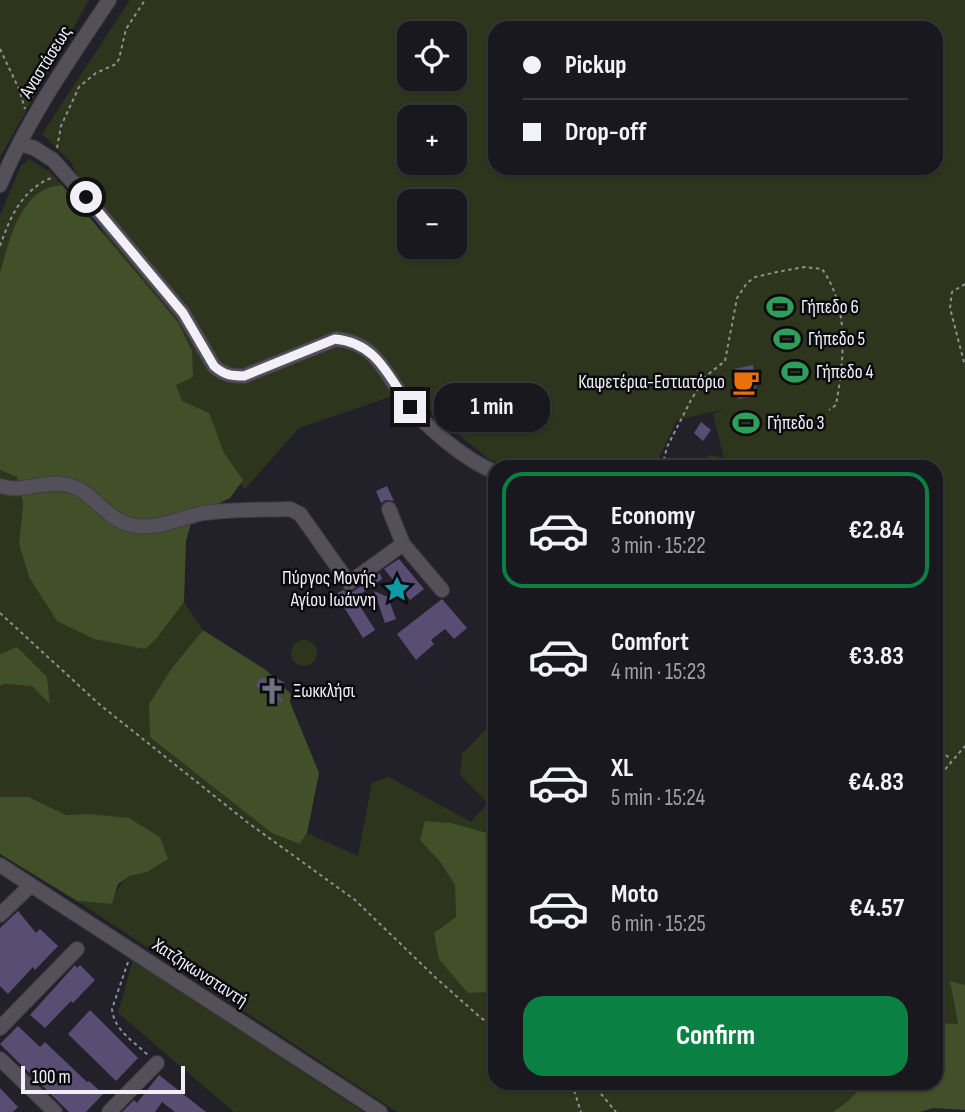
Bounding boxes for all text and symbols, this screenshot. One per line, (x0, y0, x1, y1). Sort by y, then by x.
map controls (397, 21, 467, 259)
button: locate (397, 21, 467, 91)
street label: Αναστάσεως (14, 22, 77, 103)
text: Pickup (565, 50, 627, 81)
button: + (397, 105, 467, 175)
text: Drop-off (565, 117, 646, 148)
route start (70, 181, 102, 213)
button: − (397, 189, 467, 259)
sports icon: Γήπεδο 6 (765, 292, 795, 322)
place label: Γήπεδο 6 (801, 296, 859, 319)
sports icon: Γήπεδο 5 (772, 324, 802, 354)
place label: Γήπεδο 5 (808, 328, 865, 351)
sports icon: Γήπεδο 4 (780, 357, 810, 387)
place label: Γήπεδο 4 (816, 361, 874, 384)
cafe icon: Καφετέρια-Εστιατόριο (731, 367, 761, 397)
place label: Καφετέρια-Εστιατόριο (578, 371, 725, 394)
callout: 1 min (434, 382, 550, 432)
route end (394, 391, 426, 423)
text: 1 min (471, 393, 513, 421)
sports icon: Γήπεδο 3 (731, 408, 761, 438)
place label: Γήπεδο 3 (767, 412, 825, 435)
icon: car (527, 499, 590, 562)
text: Economy (611, 501, 695, 532)
text: €2.84 (848, 515, 904, 546)
text: 3 min · 15:22 (611, 532, 706, 560)
place label: Πύργος Μονής Αγίου Ιωάννη (282, 567, 376, 612)
place icon: Πύργος Μονής Αγίου Ιωάννη (382, 574, 412, 604)
icon: car (527, 625, 590, 688)
text: Comfort (611, 627, 689, 658)
text: €3.83 (849, 641, 904, 672)
text: 4 min · 15:23 (611, 658, 706, 686)
church icon: Ξωκκλήσι (257, 676, 287, 706)
place label: Ξωκκλήσι (293, 680, 356, 703)
icon: car (527, 751, 590, 814)
text: XL (611, 753, 633, 784)
text: €4.83 (848, 767, 904, 798)
text: 5 min · 15:24 (611, 784, 705, 812)
icon: car (527, 877, 590, 940)
text: Moto (611, 879, 659, 910)
text: €4.57 (849, 893, 904, 924)
text: 6 min · 15:25 (611, 910, 706, 938)
street label: Χατζηκωνσταντή (147, 933, 252, 1012)
button: Confirm (523, 996, 908, 1076)
scale bar (21, 1063, 186, 1095)
text: 100 m (32, 1066, 71, 1089)

